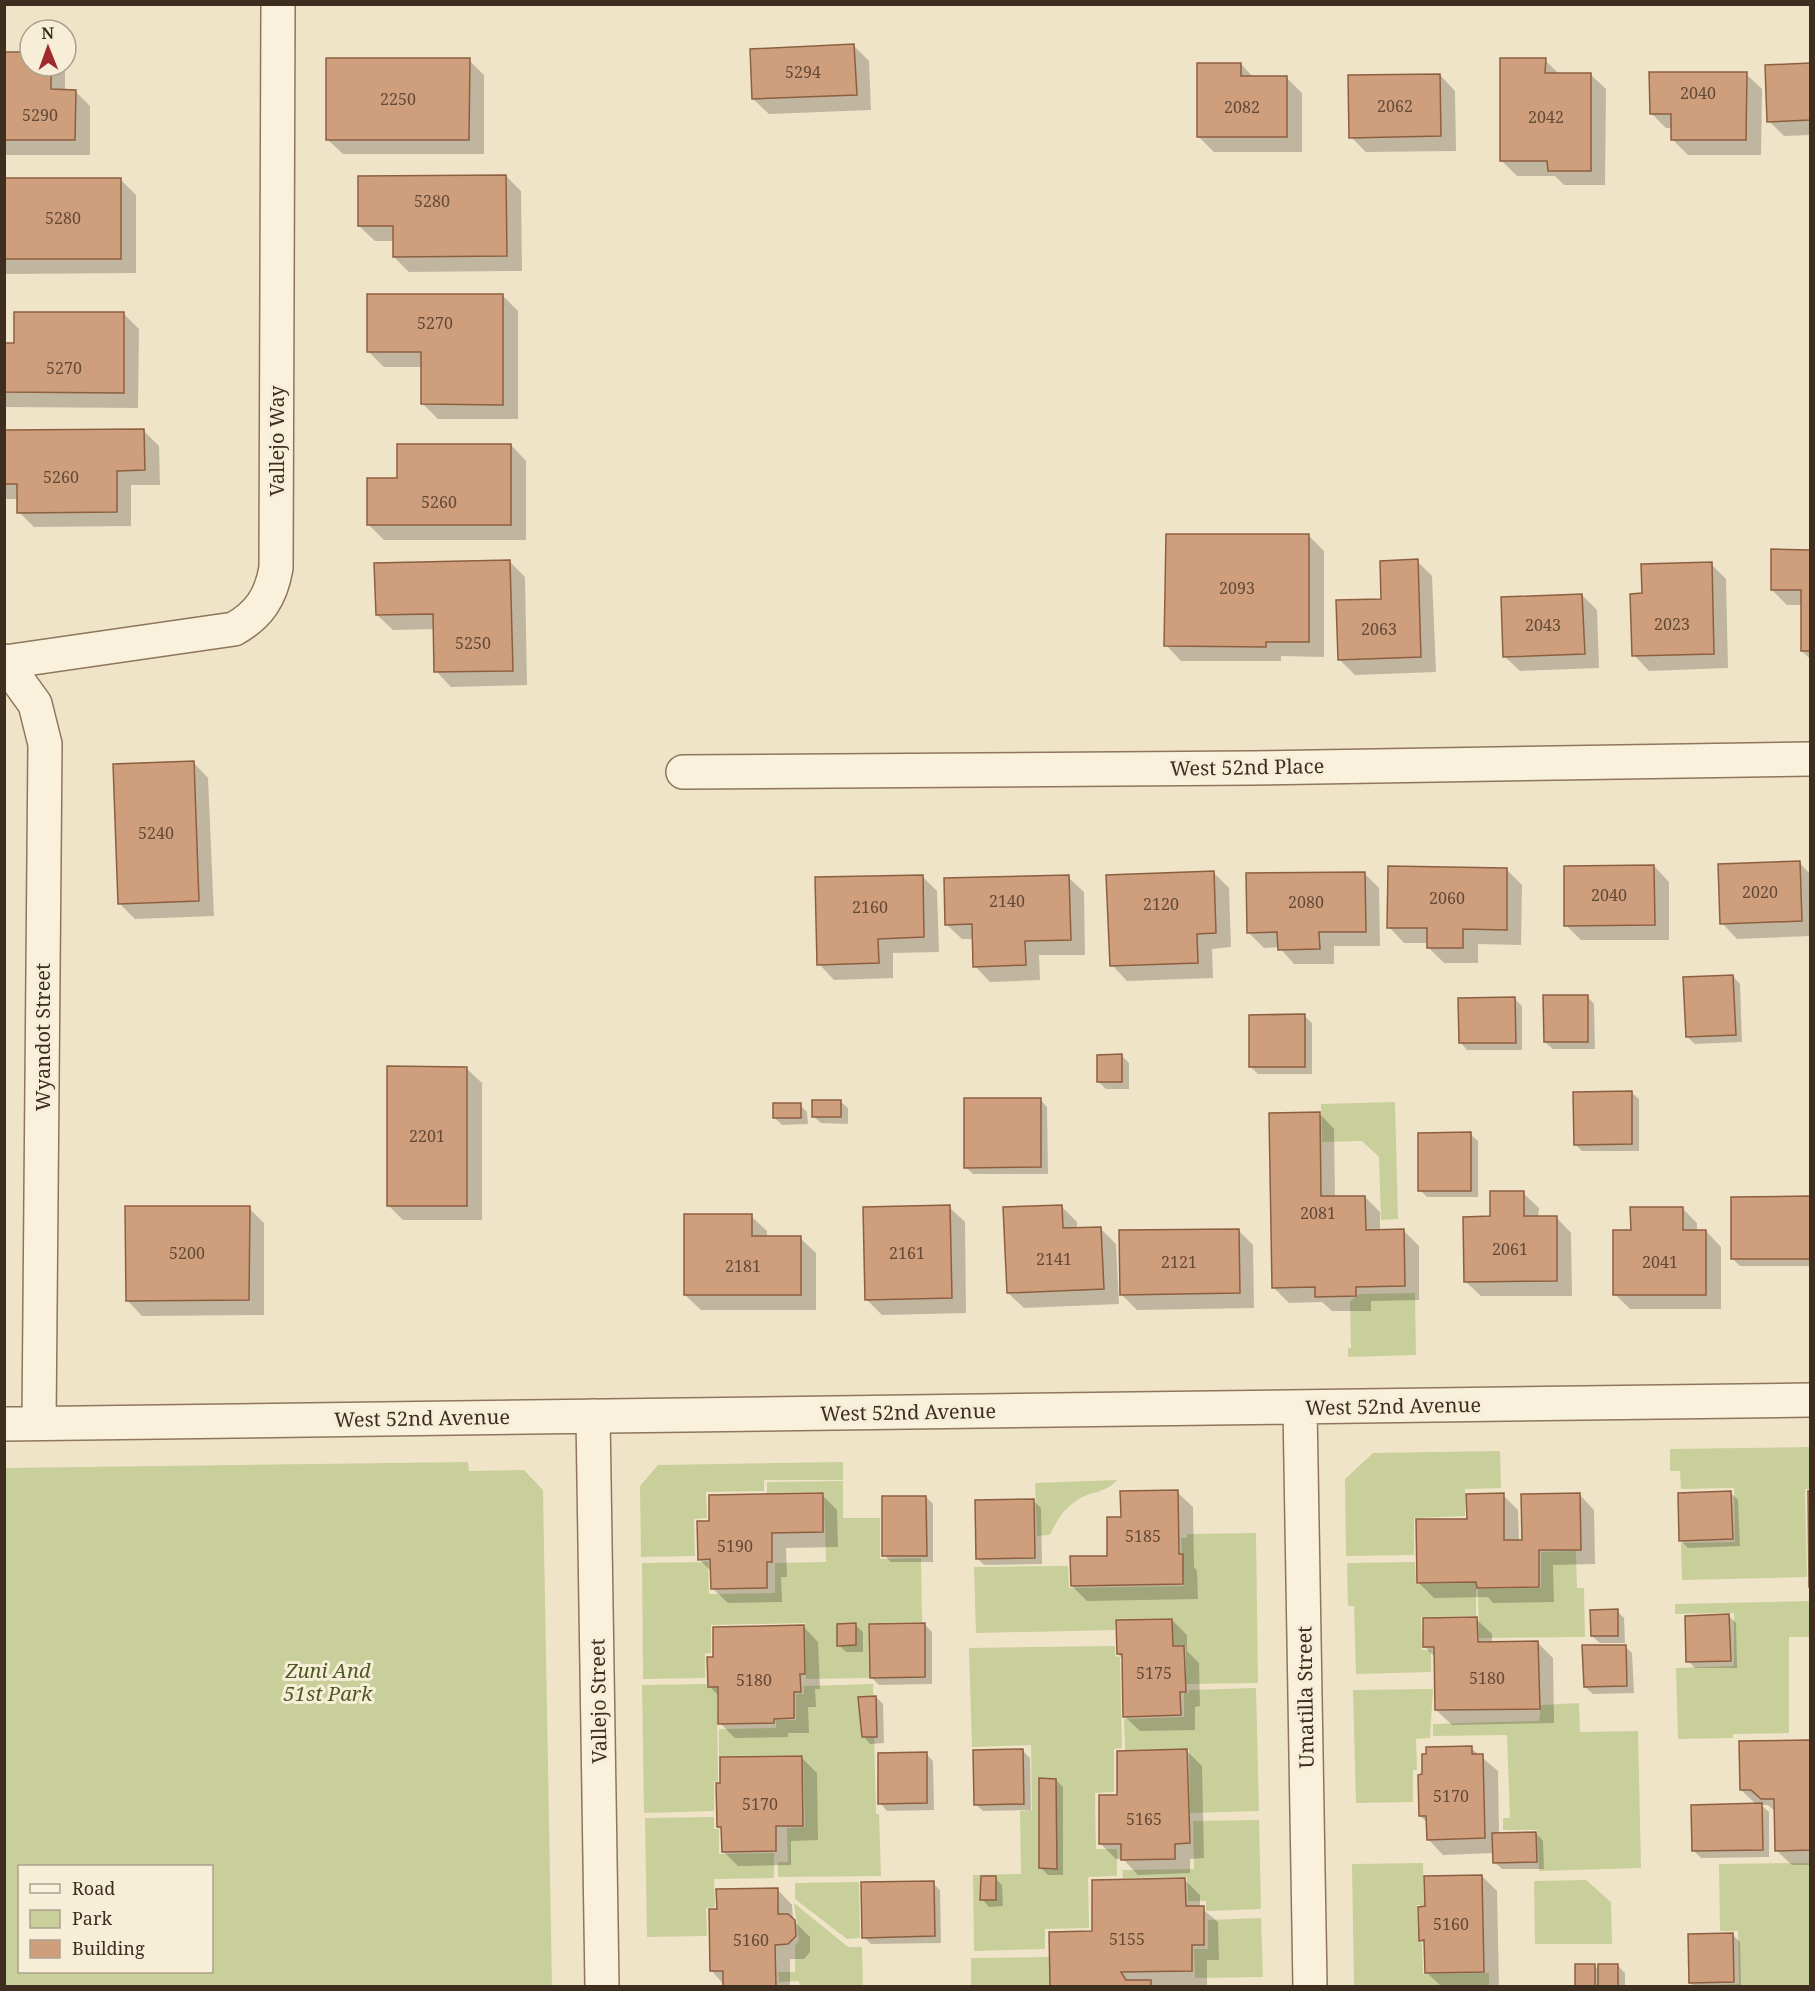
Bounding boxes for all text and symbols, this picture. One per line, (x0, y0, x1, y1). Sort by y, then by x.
north arrow (18, 18, 78, 78)
text: N (41, 22, 55, 44)
house number: 5294 (785, 61, 821, 83)
house number: 2040 (1680, 82, 1716, 104)
house number: 2250 (380, 88, 416, 110)
house number: 2062 (1377, 95, 1413, 117)
house number: 2082 (1224, 96, 1260, 118)
house number: 5290 (22, 104, 58, 126)
house number: 2042 (1528, 106, 1564, 128)
house number: 5280 (414, 190, 450, 212)
house number: 5280 (45, 207, 81, 229)
house number: 5270 (417, 312, 453, 334)
house number: 5270 (46, 357, 82, 379)
street label: Vallejo Way (263, 385, 290, 497)
house number: 5260 (43, 466, 79, 488)
house number: 5260 (421, 491, 457, 513)
house number: 2093 (1219, 577, 1255, 599)
house number: 2023 (1654, 613, 1690, 635)
house number: 2043 (1525, 614, 1561, 636)
house number: 2063 (1361, 618, 1397, 640)
house number: 5250 (455, 632, 491, 654)
street label: West 52nd Place (1170, 752, 1324, 782)
house number: 5240 (138, 822, 174, 844)
house number: 2020 (1742, 881, 1778, 903)
house number: 2040 (1591, 884, 1627, 906)
house number: 2060 (1429, 887, 1465, 909)
house number: 2140 (989, 890, 1025, 912)
house number: 2080 (1288, 891, 1324, 913)
house number: 2120 (1143, 893, 1179, 915)
house number: 2160 (852, 896, 888, 918)
street label: Wyandot Street (29, 963, 56, 1111)
house number: 2201 (409, 1125, 445, 1147)
house number: 2081 (1300, 1202, 1336, 1224)
house number: 2061 (1492, 1238, 1528, 1260)
house number: 5200 (169, 1242, 205, 1264)
house number: 2161 (889, 1242, 925, 1264)
house number: 2141 (1036, 1248, 1072, 1270)
house number: 2121 (1161, 1251, 1197, 1273)
house number: 2041 (1642, 1251, 1678, 1273)
house number: 2181 (725, 1255, 761, 1277)
street label: West 52nd Avenue (1305, 1391, 1481, 1421)
street label: West 52nd Avenue (820, 1397, 996, 1427)
street label: West 52nd Avenue (334, 1403, 510, 1433)
house number: 5185 (1125, 1525, 1161, 1547)
house number: 5190 (717, 1535, 753, 1557)
street label: Umatilla Street (1290, 1625, 1320, 1769)
street label: Vallejo Street (583, 1638, 613, 1764)
park label: Zuni And 51st Park (284, 1657, 373, 1707)
house number: 5175 (1136, 1662, 1172, 1684)
house number: 5180 (1469, 1667, 1505, 1689)
house number: 5180 (736, 1669, 772, 1691)
house number: 5170 (1433, 1785, 1469, 1807)
house number: 5170 (742, 1793, 778, 1815)
house number: 5165 (1126, 1808, 1162, 1830)
legend (18, 1865, 213, 1973)
text: Road (72, 1876, 115, 1900)
text: Park (72, 1906, 112, 1930)
house number: 5160 (1433, 1913, 1469, 1935)
house number: 5155 (1109, 1928, 1145, 1950)
house number: 5160 (733, 1929, 769, 1951)
text: Building (72, 1936, 145, 1960)

